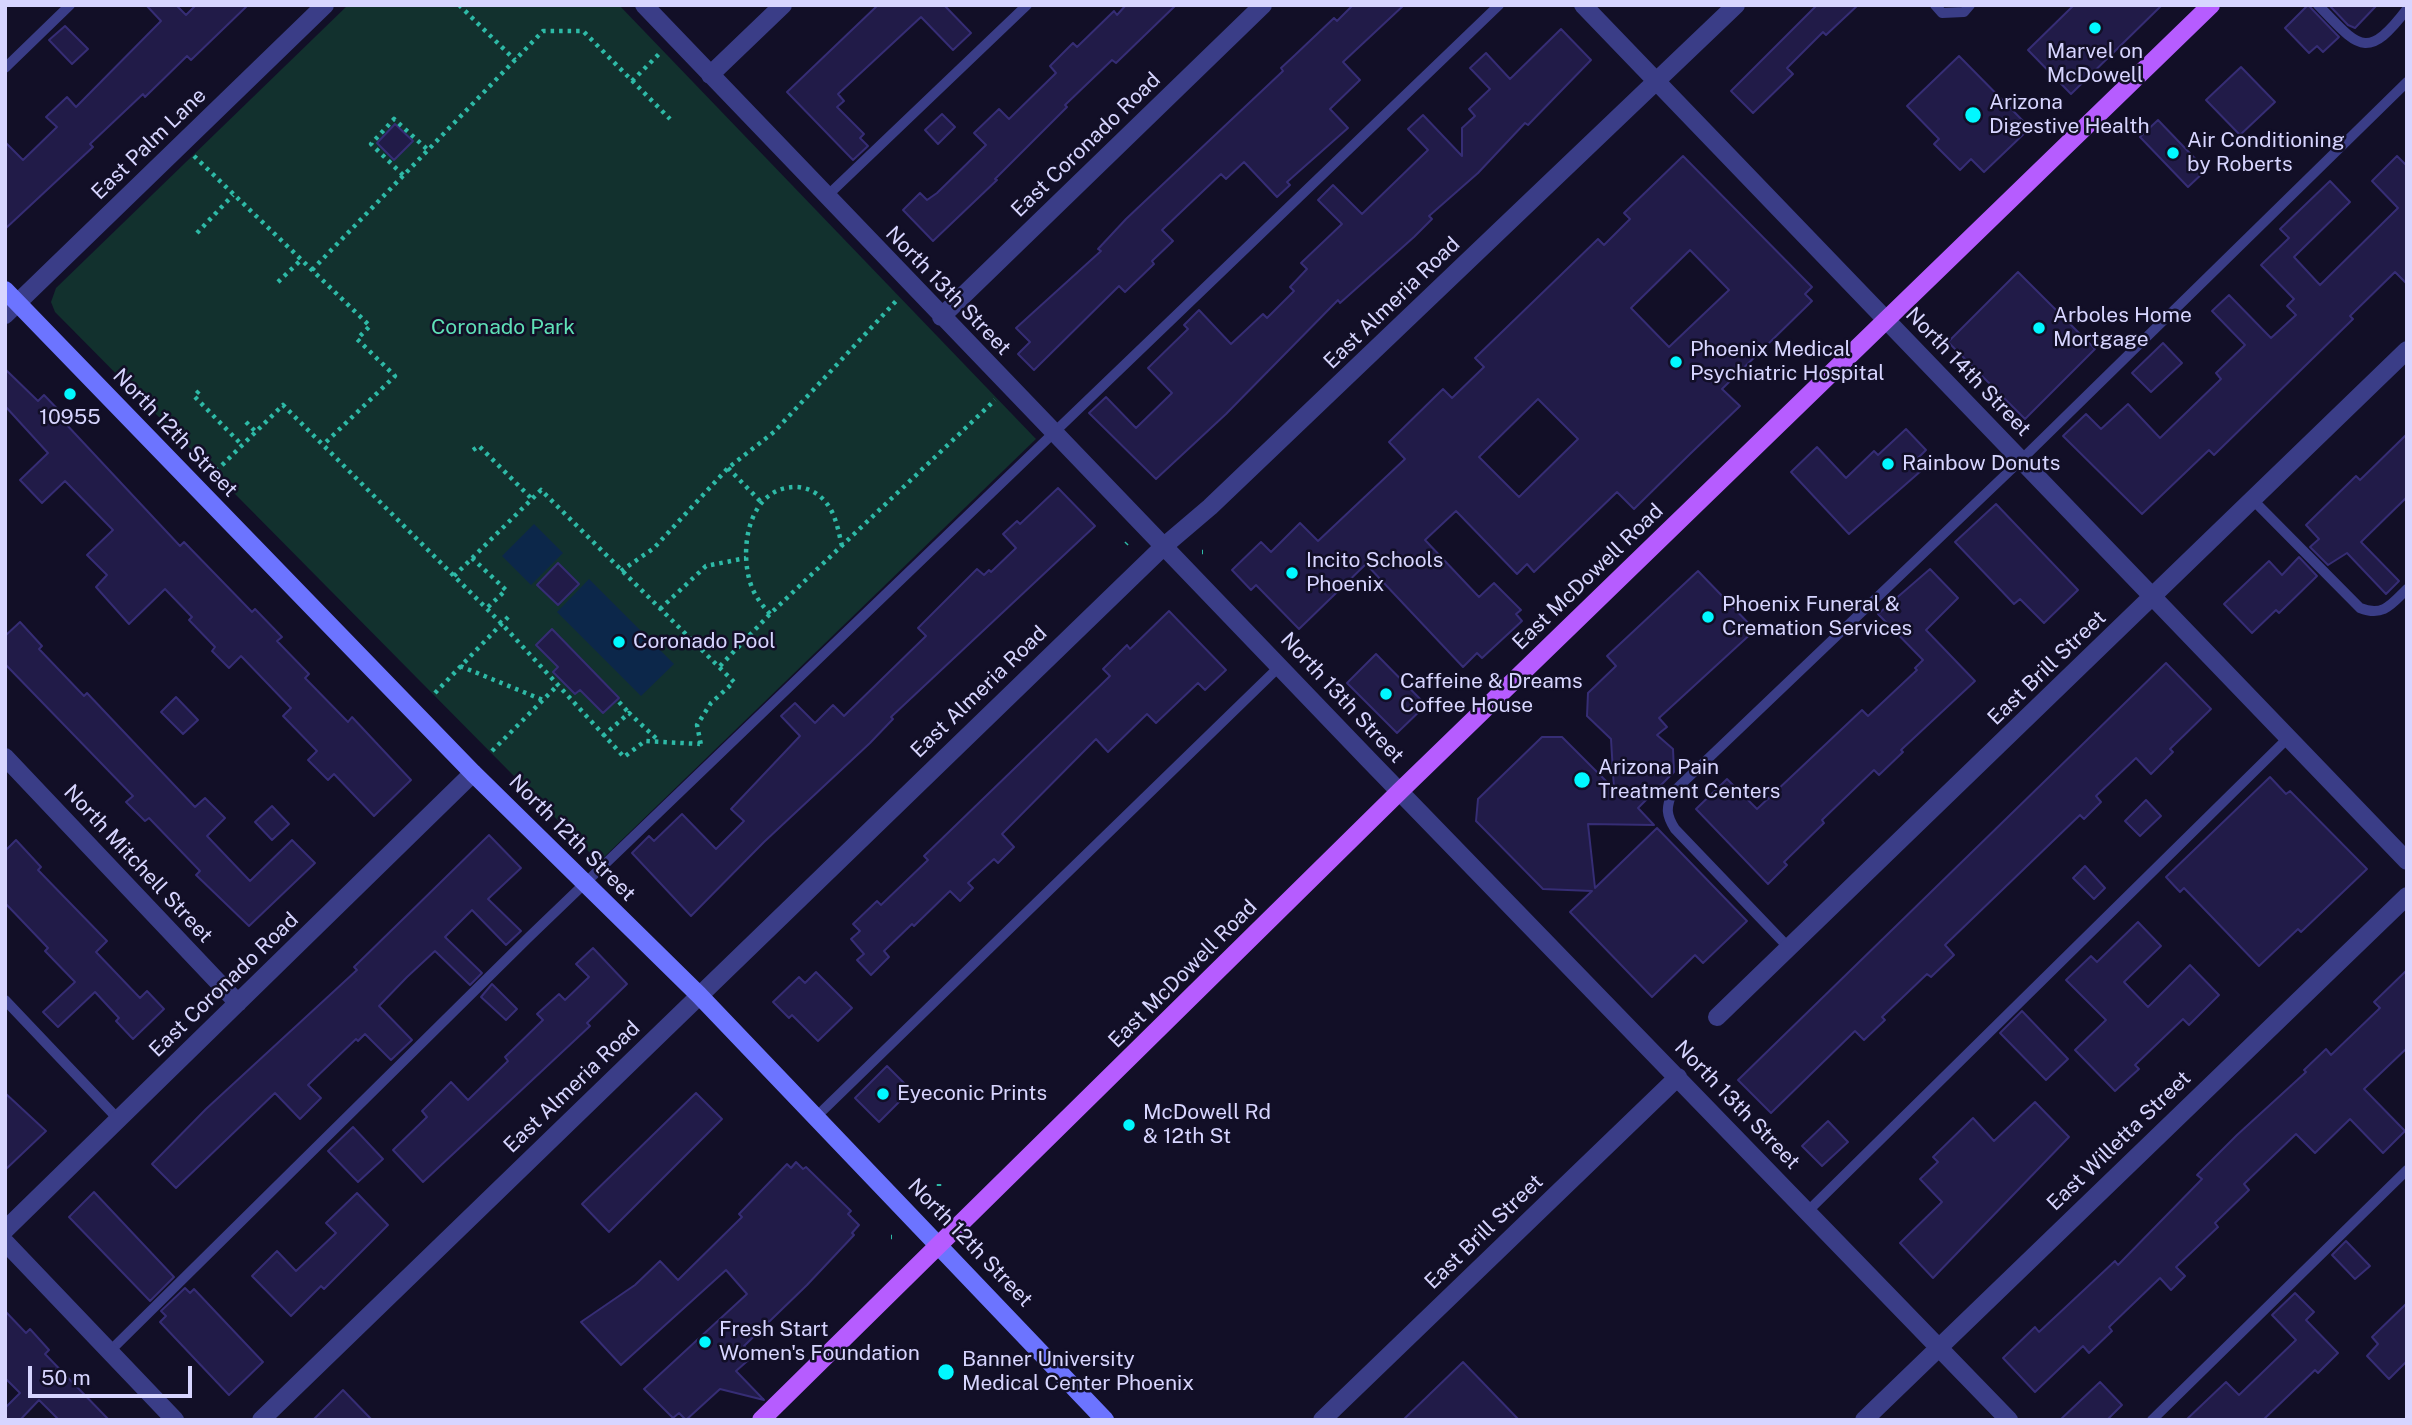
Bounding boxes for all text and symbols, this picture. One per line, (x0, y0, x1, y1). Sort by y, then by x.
marker: Marvel on McDowell (2087, 20, 2103, 36)
place label: Marvel on McDowell (2047, 39, 2143, 89)
street label: East Coronado Road (1006, 67, 1166, 223)
street label: East Palm Lane (86, 83, 212, 205)
place label: Arizona Digestive Health (1989, 90, 2150, 140)
marker: Arizona Digestive Health (1963, 105, 1983, 125)
place label: Air Conditioning by Roberts (2187, 128, 2345, 178)
marker: Air Conditioning by Roberts (2165, 145, 2181, 161)
street label: North 13th Street (880, 221, 1016, 361)
street label: East Almeria Road (1319, 232, 1465, 374)
street label: North 14th Street (1900, 302, 2036, 442)
place label: Arboles Home Mortgage (2053, 303, 2192, 353)
park label: Coronado Park (431, 315, 575, 341)
marker: Arboles Home Mortgage (2031, 320, 2047, 336)
place label: Phoenix Medical Psychiatric Hospital (1690, 337, 1885, 387)
marker: Phoenix Medical Psychiatric Hospital (1668, 354, 1684, 370)
street label: North 12th Street (107, 364, 243, 502)
marker: 10955 (62, 386, 78, 402)
place label: 10955 (39, 405, 101, 431)
place label: Rainbow Donuts (1902, 451, 2060, 477)
marker: Rainbow Donuts (1880, 456, 1896, 472)
street label: East McDowell Road (1508, 499, 1668, 655)
place label: Incito Schools Phoenix (1306, 548, 1443, 598)
marker: Incito Schools Phoenix (1284, 565, 1300, 581)
place label: Phoenix Funeral & Cremation Services (1722, 592, 1912, 642)
street label: East Brill Street (1983, 605, 2111, 731)
marker: Phoenix Funeral & Cremation Services (1700, 609, 1716, 625)
street label: East Almeria Road (906, 621, 1052, 763)
street label: North 13th Street (1275, 627, 1409, 769)
place label: Coronado Pool (633, 629, 776, 655)
marker: Coronado Pool (611, 634, 627, 650)
place label: Caffeine & Dreams Coffee House (1400, 669, 1583, 719)
marker: Caffeine & Dreams Coffee House (1378, 686, 1394, 702)
place label: Arizona Pain Treatment Centers (1598, 755, 1780, 805)
street label: North 12th Street (503, 769, 641, 907)
marker: Arizona Pain Treatment Centers (1572, 770, 1592, 790)
street label: North Mitchell Street (58, 780, 218, 948)
street label: East McDowell Road (1104, 895, 1262, 1053)
street label: East Coronado Road (144, 907, 304, 1063)
street label: East Almeria Road (499, 1016, 645, 1158)
street label: North 13th Street (1669, 1035, 1805, 1175)
street label: East Willetta Street (2042, 1066, 2196, 1216)
place label: Eyeconic Prints (897, 1081, 1047, 1107)
marker: Eyeconic Prints (875, 1086, 891, 1102)
place label: McDowell Rd & 12th St (1143, 1100, 1271, 1150)
marker: McDowell Rd & 12th St (1121, 1117, 1137, 1133)
street label: East Brill Street (1420, 1169, 1548, 1295)
street label: North 12th Street (902, 1174, 1038, 1312)
place label: Fresh Start Women's Foundation (719, 1317, 920, 1367)
marker: Fresh Start Women's Foundation (697, 1334, 713, 1350)
place label: Banner University Medical Center Phoenix (962, 1347, 1194, 1397)
scale bar (32, 1352, 196, 1396)
marker: Banner University Medical Center Phoenix (936, 1362, 956, 1382)
text: 50 m (41, 1365, 91, 1390)

